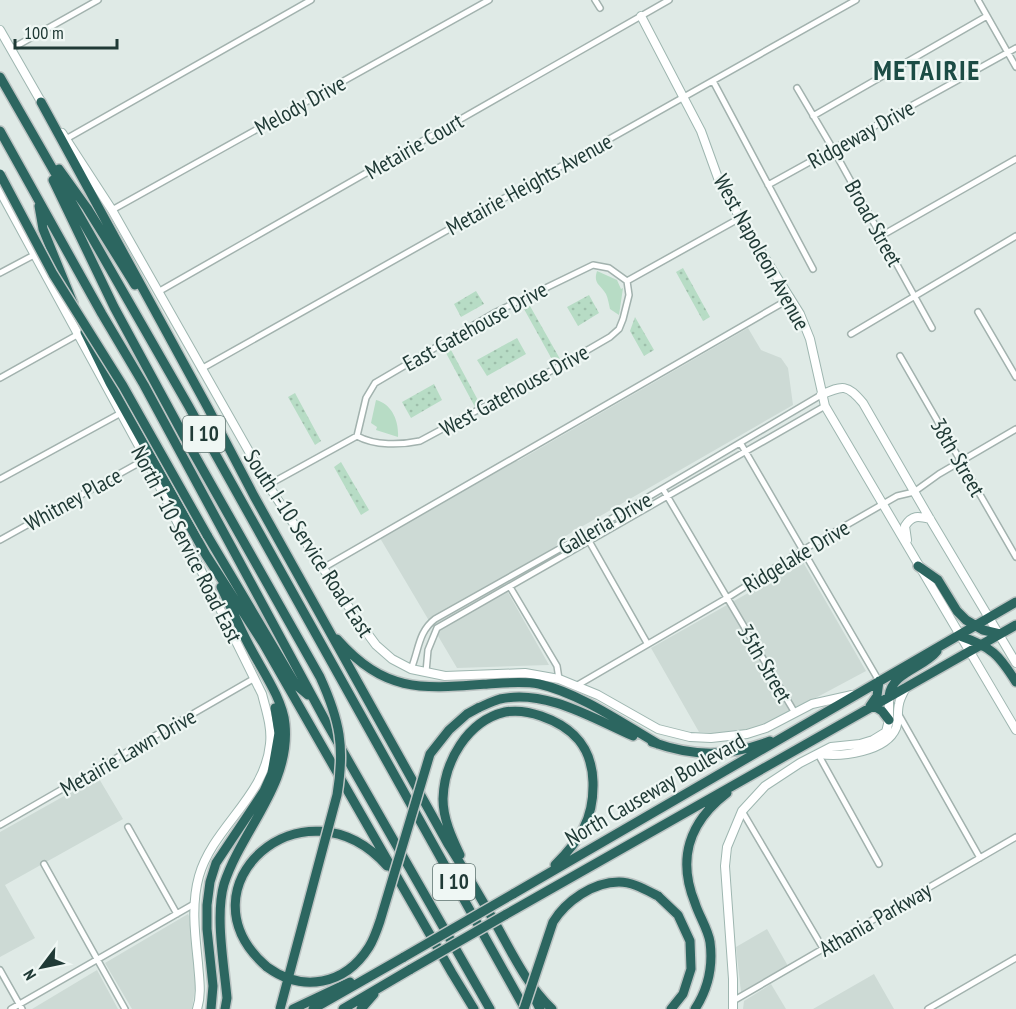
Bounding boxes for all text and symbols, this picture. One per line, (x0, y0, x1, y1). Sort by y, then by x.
scale bar (15, 12, 117, 50)
text: 100 m (24, 21, 64, 44)
district label: METAIRIE (873, 51, 981, 88)
street label: Melody Drive (250, 69, 350, 141)
street label: Ridgeway Drive (803, 93, 919, 175)
street label: Metairie Court (360, 107, 468, 185)
street label: Metairie Heights Avenue (441, 127, 617, 241)
street label: West Napoleon Avenue (708, 169, 816, 335)
street label: Broad Street (839, 175, 909, 271)
street label: East Gatehouse Drive (398, 275, 552, 377)
street label: West Gatehouse Drive (435, 338, 593, 442)
street label: 38th Street (924, 413, 992, 501)
road number: I 10 (183, 416, 225, 452)
street label: North I-10 Service Road East (125, 441, 249, 647)
street label: South I-10 Service Road East (238, 444, 380, 642)
street label: Whitney Place (20, 461, 126, 537)
street label: Galleria Drive (553, 485, 657, 561)
street label: Ridgelake Drive (738, 513, 854, 599)
street label: 35th Street (731, 619, 799, 707)
street label: Metairie Lawn Drive (55, 702, 201, 802)
street label: North Causeway Boulevard (560, 726, 750, 852)
road number: I 10 (433, 864, 475, 900)
street label: Athania Parkway (814, 875, 937, 962)
north arrow (12, 937, 72, 997)
text: N (19, 966, 40, 984)

